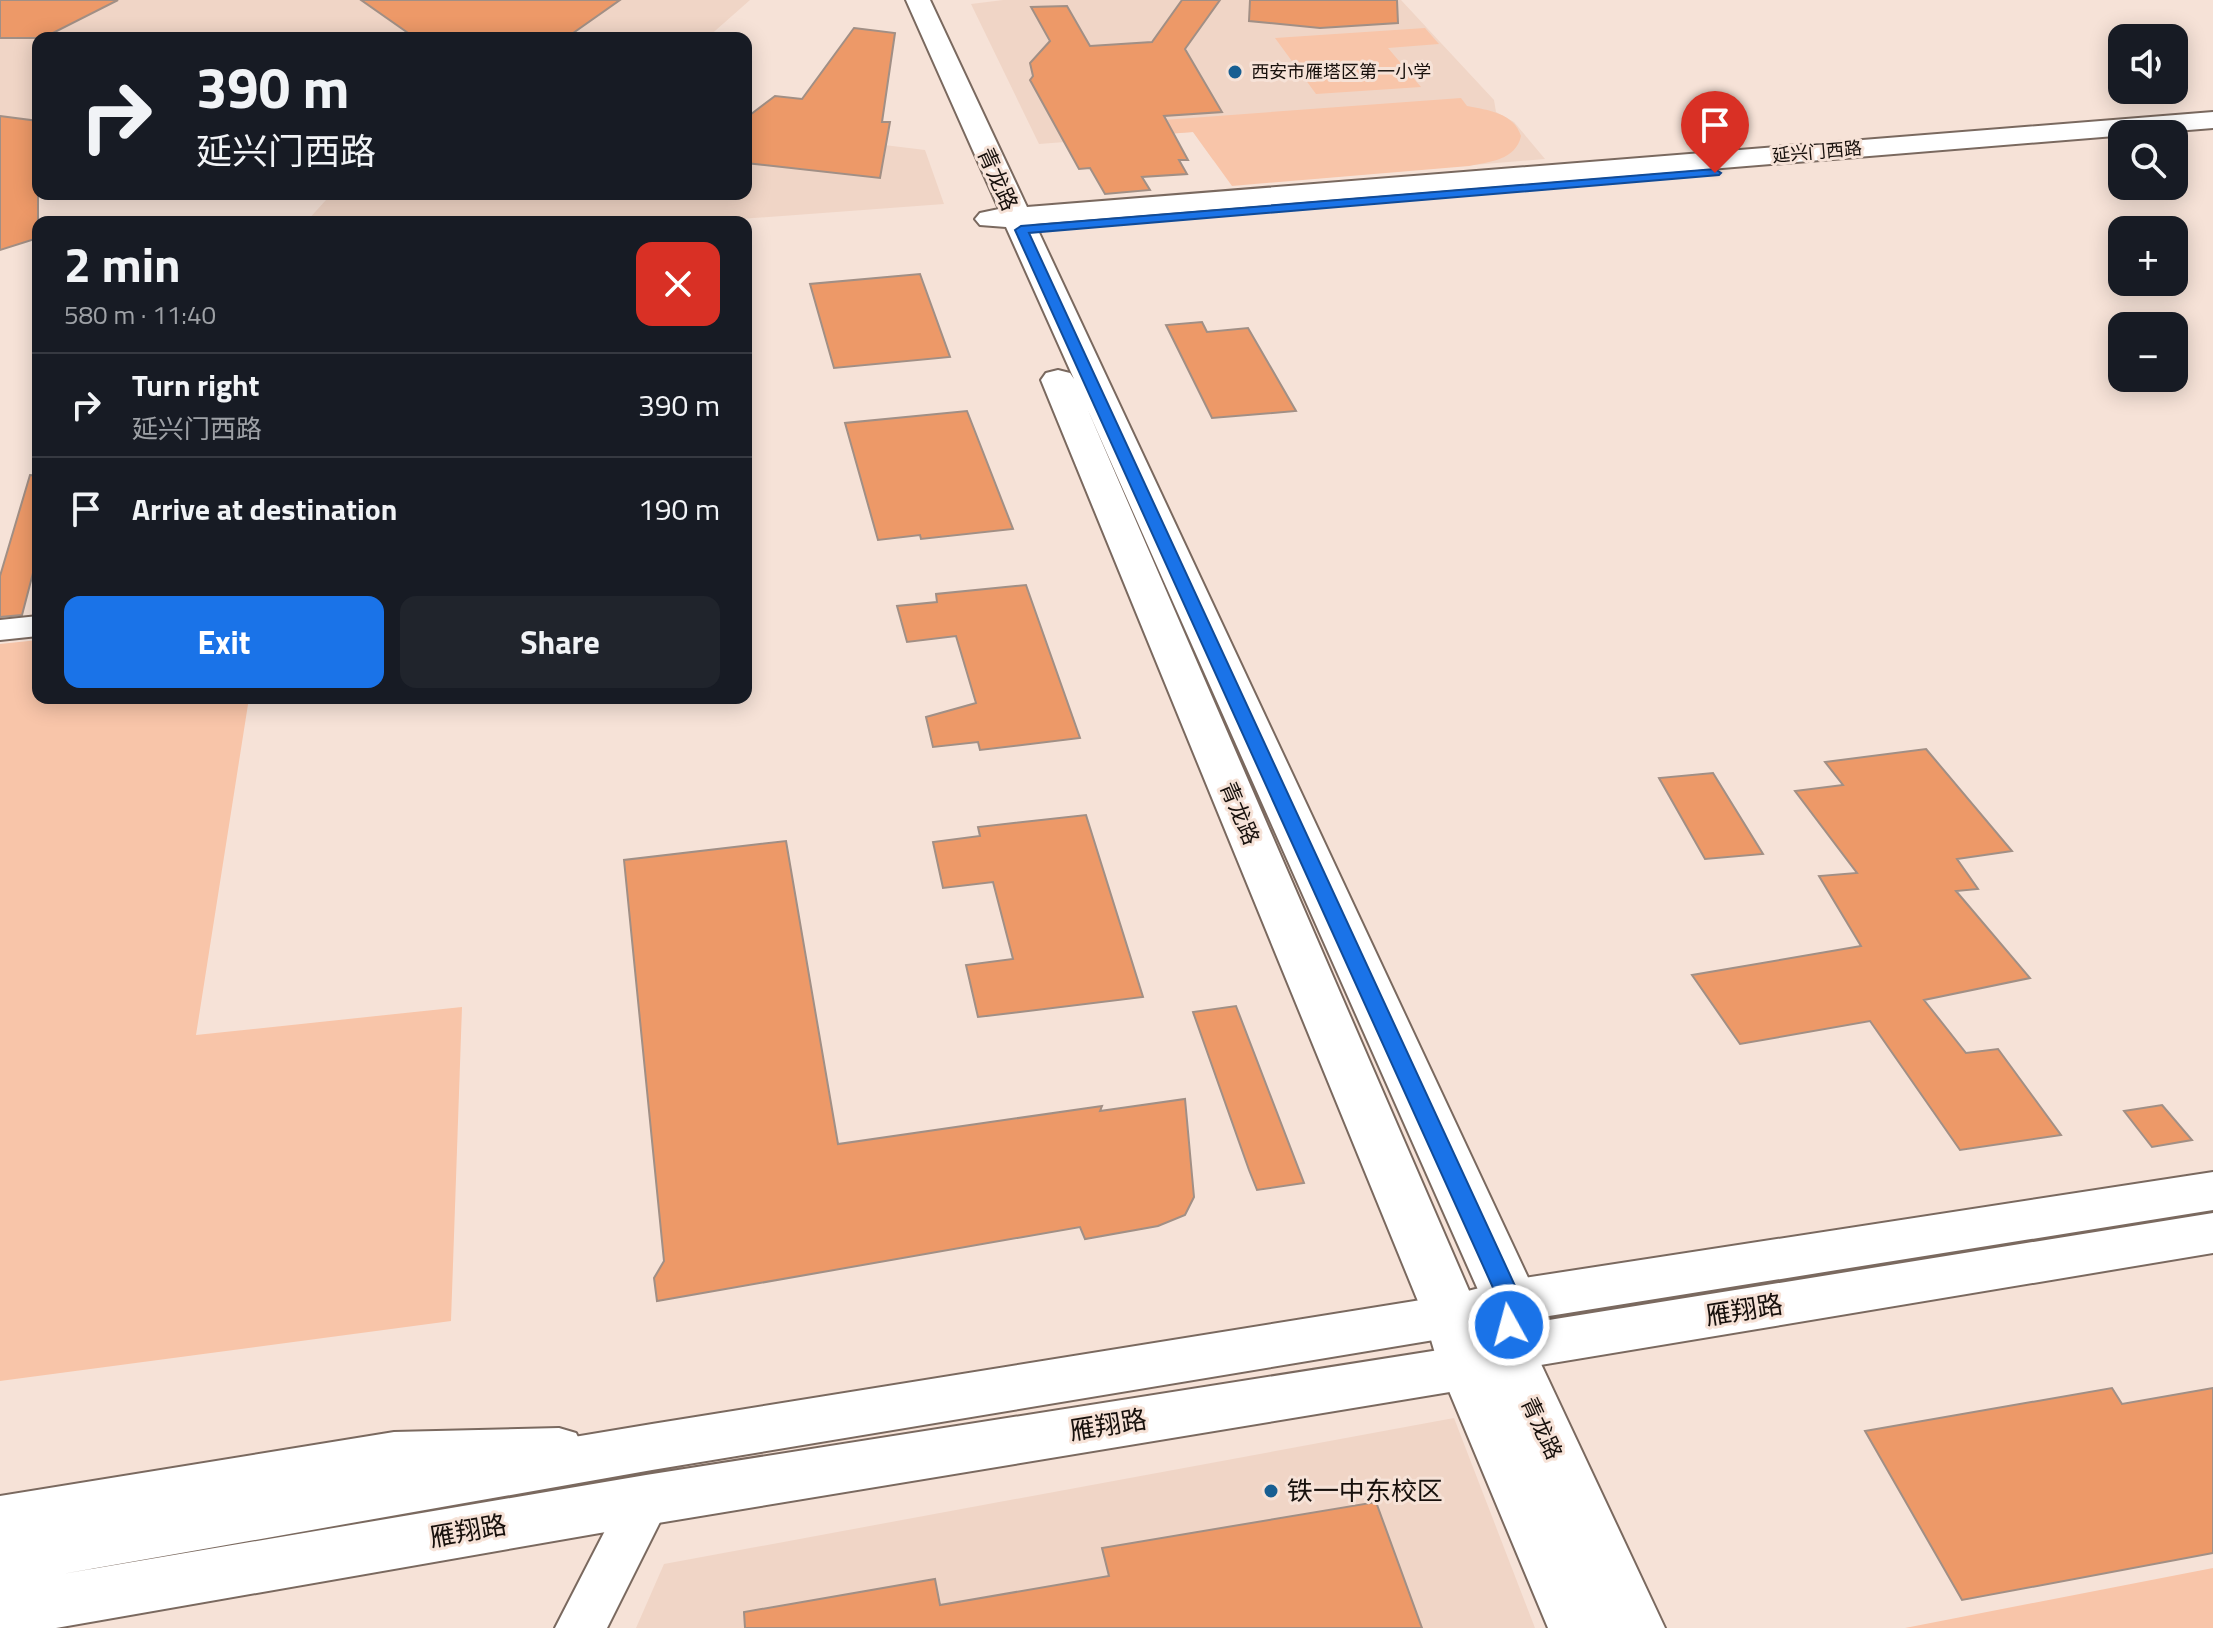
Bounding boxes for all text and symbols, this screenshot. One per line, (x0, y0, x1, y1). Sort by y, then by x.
map controls (2108, 24, 2188, 392)
button: sound (2108, 24, 2188, 104)
text: 390 m (196, 45, 349, 130)
place label: 西安市雁塔区第一小学 (1251, 58, 1431, 85)
marker: 西安市雁塔区第一小学 (1226, 63, 1244, 81)
icon: right (64, 64, 168, 168)
pin (1681, 91, 1749, 173)
icon: arrive (1693, 103, 1737, 147)
button: search (2108, 120, 2188, 200)
text: 延兴门西路 (196, 123, 376, 178)
street label: 延兴门西路 (1771, 134, 1863, 169)
street label: 青龙路 (969, 142, 1027, 216)
button: + (2108, 216, 2188, 296)
text: 2 min (64, 228, 181, 301)
button: close (636, 242, 720, 326)
text: 580 m · 11:40 (64, 295, 216, 334)
button: − (2108, 312, 2188, 392)
text: Turn right (132, 362, 260, 408)
text: 390 m (638, 382, 720, 428)
icon: right (64, 383, 108, 427)
text: 延兴门西路 (132, 409, 262, 448)
text: Arrive at destination (132, 486, 397, 532)
text: 190 m (638, 486, 720, 532)
icon: arrive (64, 487, 108, 531)
button: Exit (64, 596, 384, 688)
button: Share (400, 596, 720, 688)
street label: 青龙路 (1211, 776, 1269, 850)
position arrow (1467, 1283, 1551, 1367)
street label: 雁翔路 (1702, 1284, 1785, 1335)
street label: 青龙路 (1513, 1391, 1571, 1465)
street label: 雁翔路 (1066, 1399, 1149, 1450)
place label: 铁一中东校区 (1287, 1471, 1443, 1510)
marker: 铁一中东校区 (1262, 1482, 1280, 1500)
street label: 雁翔路 (426, 1505, 510, 1556)

